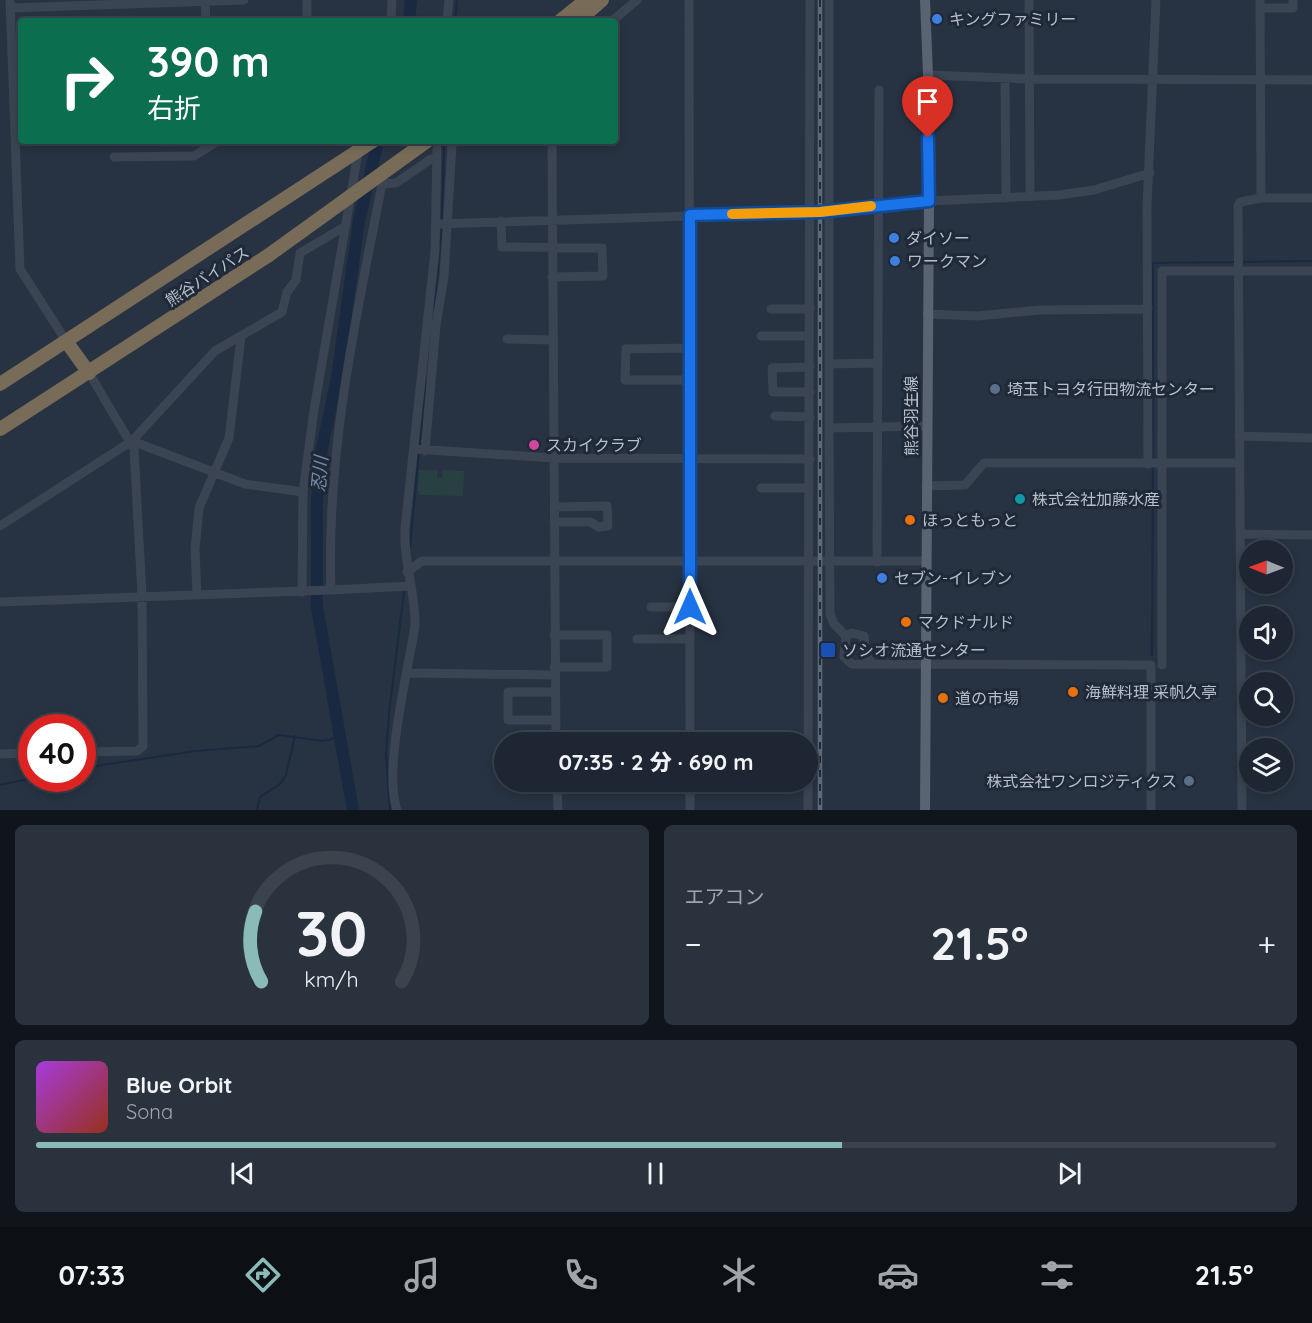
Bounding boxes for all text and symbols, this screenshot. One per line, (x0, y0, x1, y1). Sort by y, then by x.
place label: キングファミリー (949, 9, 1077, 29)
marker: キングファミリー (930, 12, 944, 26)
text: 390 m (147, 35, 270, 88)
icon: right (48, 42, 126, 120)
pin (902, 76, 953, 138)
icon: arrive (911, 85, 944, 118)
text: 右折 (147, 91, 201, 125)
place label: ダイソー (906, 228, 970, 248)
marker: ダイソー (887, 231, 901, 245)
street label: 熊谷バイパス (161, 242, 253, 310)
place label: ワークマン (907, 251, 987, 271)
marker: ワークマン (888, 254, 902, 268)
street label: 熊谷羽生線 (901, 376, 921, 456)
place label: 埼玉トヨタ行田物流センター (1007, 379, 1215, 399)
marker: 埼玉トヨタ行田物流センター (988, 382, 1002, 396)
place label: スカイクラブ (546, 435, 642, 455)
marker: スカイクラブ (527, 438, 541, 452)
water label: 忍川 (306, 453, 333, 493)
place label: 株式会社加藤水産 (1032, 489, 1160, 509)
marker: 株式会社加藤水産 (1013, 492, 1027, 506)
place label: ほっともっと (922, 510, 1018, 530)
marker: ほっともっと (903, 513, 917, 527)
north arrow (1239, 540, 1293, 594)
map controls (1239, 540, 1293, 792)
place label: セブン-イレブン (894, 568, 1012, 588)
marker: セブン-イレブン (875, 571, 889, 585)
position arrow (658, 575, 722, 639)
button: sound (1239, 606, 1293, 660)
place label: マクドナルド (918, 612, 1014, 632)
marker: マクドナルド (899, 615, 913, 629)
place label: ソシオ流通センター (842, 640, 986, 660)
marker: ソシオ流通センター (819, 641, 837, 659)
button: search (1239, 672, 1293, 726)
place label: 海鮮料理 采帆久亭 (1085, 682, 1217, 702)
marker: 海鮮料理 采帆久亭 (1066, 685, 1080, 699)
place label: 道の市場 (955, 688, 1019, 708)
marker: 道の市場 (936, 691, 950, 705)
speed limit sign: 40 (18, 714, 96, 792)
button: layers (1239, 738, 1293, 792)
text: 07:35 · 2 分 · 690 m (559, 748, 753, 776)
place label: 株式会社ワンロジティクス (986, 771, 1177, 791)
marker: 株式会社ワンロジティクス (1182, 774, 1196, 788)
text: エアコン (685, 884, 765, 909)
text: 30 (296, 894, 368, 972)
text: 21.5° (931, 915, 1028, 971)
text: − (685, 923, 702, 964)
text: + (1257, 923, 1276, 964)
text: km/h (305, 966, 359, 992)
text: Blue Orbit (126, 1071, 232, 1099)
text: Sona (126, 1099, 173, 1124)
icon: previous (226, 1157, 259, 1190)
icon: pause (639, 1157, 672, 1190)
icon: next (1053, 1157, 1086, 1190)
icon: directions (242, 1254, 284, 1296)
icon: music (401, 1254, 443, 1296)
icon: phone (560, 1254, 602, 1296)
icon: climate (718, 1254, 760, 1296)
icon: car (877, 1254, 919, 1296)
icon: filters (1036, 1254, 1078, 1296)
text: 07:33 (58, 1258, 125, 1292)
text: 21.5° (1195, 1258, 1254, 1292)

